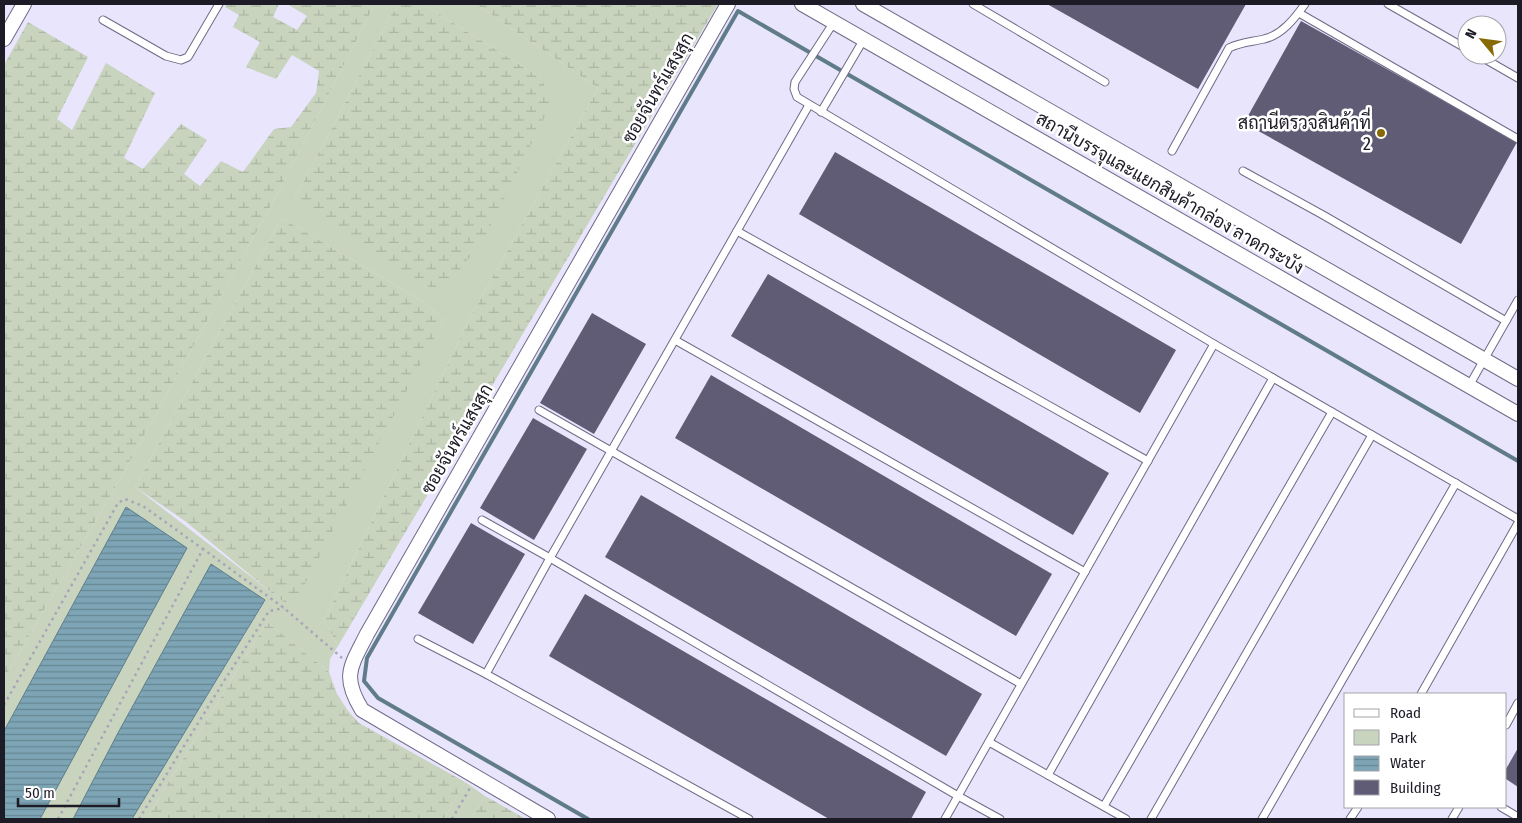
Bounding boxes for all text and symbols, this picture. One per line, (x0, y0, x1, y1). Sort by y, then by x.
north arrow (1457, 15, 1507, 65)
text: N (1462, 26, 1481, 42)
street label: ซอยจันทร์แสงสุก (616, 28, 699, 148)
street label: สถานีบรรจุและแยกสินค้ากล่อง ลาดกระบัง (1032, 105, 1309, 280)
place label: สถานีตรวจสินค้าที่ 2 (1238, 107, 1371, 155)
marker: สถานีตรวจสินค้าที่ 2 (1375, 127, 1387, 139)
street label: ซอยจันทร์แสงสุก (415, 379, 498, 499)
legend (1344, 693, 1507, 808)
text: Road (1390, 704, 1421, 722)
text: Park (1390, 729, 1417, 747)
text: Water (1390, 754, 1426, 772)
scale bar (18, 776, 119, 808)
text: Building (1390, 779, 1441, 797)
text: 50 m (25, 784, 55, 802)

